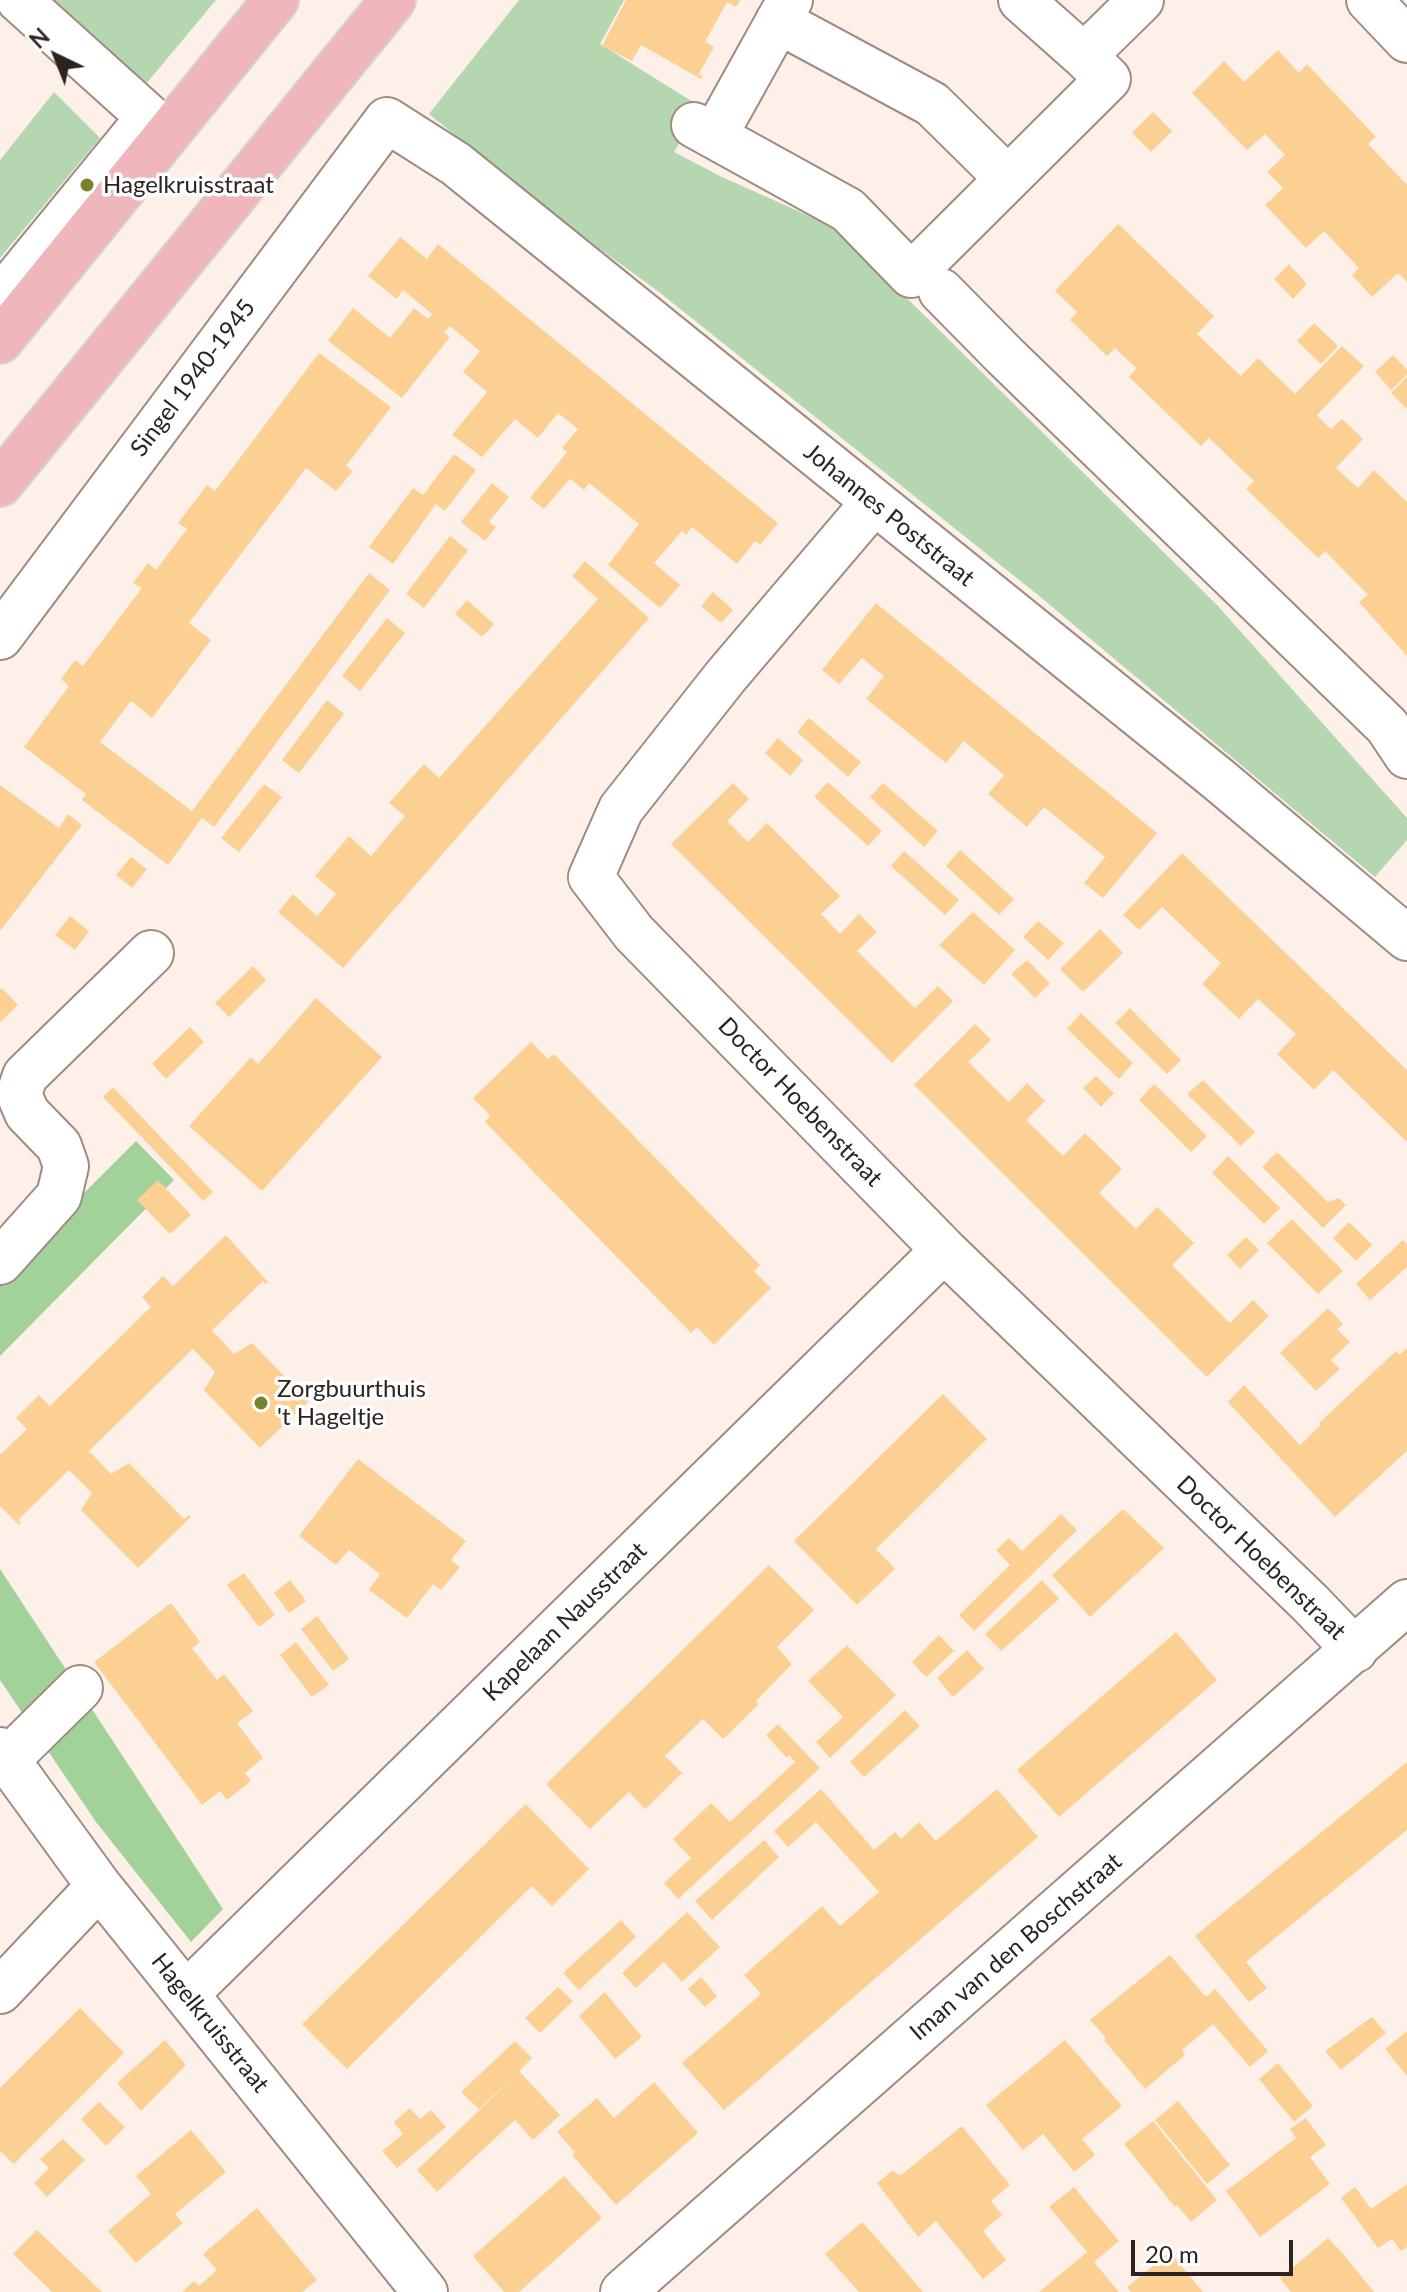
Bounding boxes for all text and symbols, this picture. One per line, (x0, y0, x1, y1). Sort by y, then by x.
north arrow (16, 16, 96, 96)
text: N (24, 22, 55, 54)
place label: Hagelkruisstraat (103, 171, 274, 199)
marker: Hagelkruisstraat (78, 176, 96, 194)
street label: Singel 1940-1945 (125, 294, 261, 462)
street label: Johannes Poststraat (798, 437, 980, 593)
street label: Doctor Hoebenstraat (712, 1012, 888, 1192)
place label: Zorgbuurthuis 't Hageltje (277, 1375, 426, 1431)
marker: Zorgbuurthuis 't Hageltje (252, 1394, 270, 1412)
street label: Doctor Hoebenstraat (1171, 1470, 1351, 1646)
street label: Kapelaan Nausstraat (477, 1536, 653, 1708)
street label: Iman van den Boschstraat (904, 1847, 1128, 2047)
street label: Hagelkruisstraat (145, 1948, 275, 2098)
scale bar (1135, 2224, 1297, 2274)
text: 20 m (1145, 2239, 1199, 2268)

